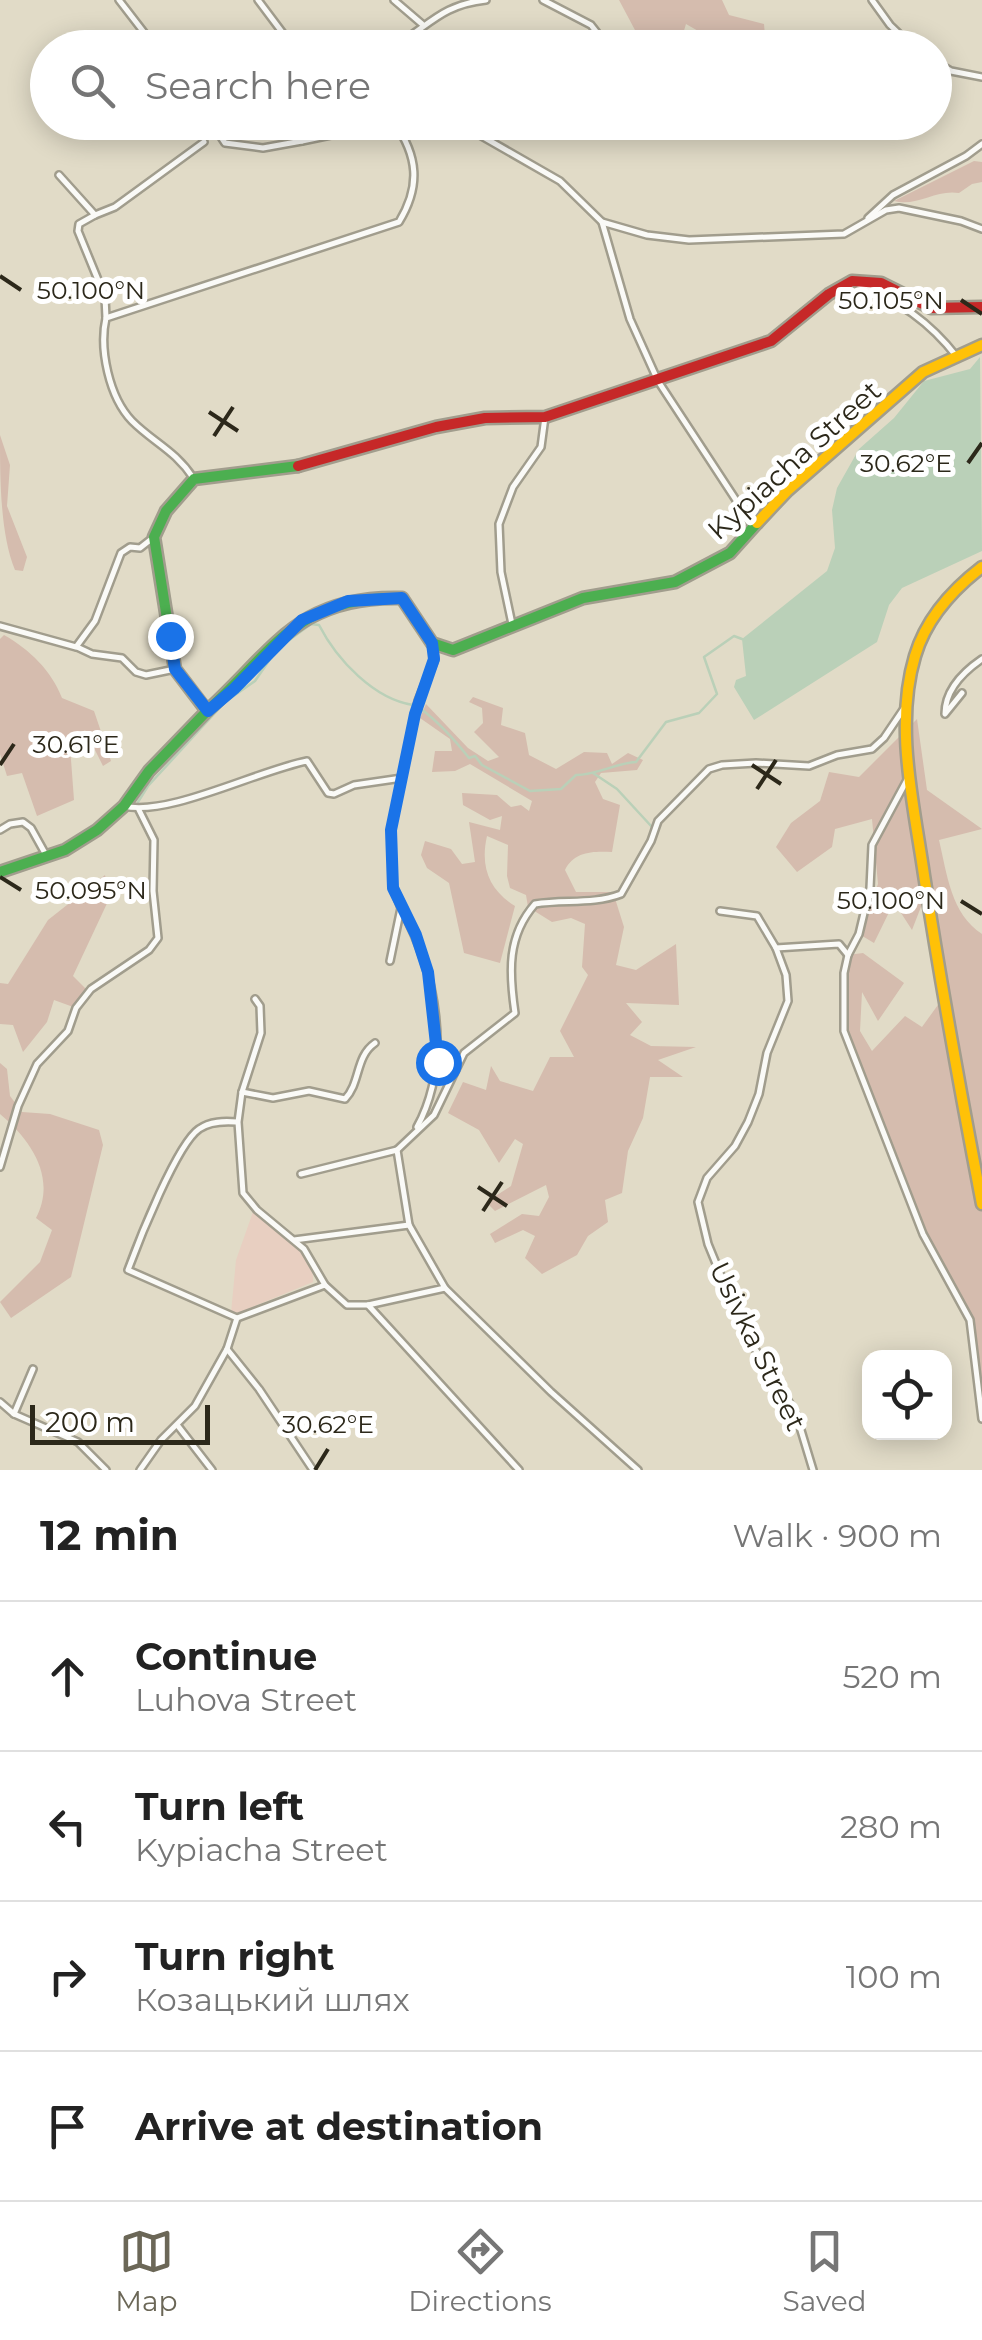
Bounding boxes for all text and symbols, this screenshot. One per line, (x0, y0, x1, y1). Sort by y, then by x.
search box (30, 30, 952, 140)
icon: search (65, 58, 120, 113)
text: Search here (145, 62, 371, 109)
text: 50.100°N (37, 275, 145, 305)
text: 50.105°N (838, 285, 944, 315)
street label: Kypiacha Street (700, 373, 888, 547)
text: 30.62°E (860, 448, 952, 478)
route end (148, 614, 194, 660)
text: 30.61°E (33, 729, 119, 759)
text: 50.095°N (35, 875, 147, 905)
text: 50.100°N (837, 885, 945, 915)
route start (416, 1040, 462, 1086)
street label: Usivka Street (702, 1256, 814, 1436)
map controls (862, 1350, 952, 1440)
button: locate (862, 1350, 952, 1440)
scale bar (30, 1400, 210, 1444)
text: 200 m (45, 1405, 135, 1439)
text: 30.62°E (282, 1409, 374, 1439)
text: 12 min (40, 1509, 179, 1561)
text: Walk · 900 m (733, 1516, 942, 1555)
text: Continue (135, 1633, 317, 1680)
icon: ahead (40, 1649, 95, 1704)
text: 520 m (842, 1657, 942, 1696)
text: Luhova Street (135, 1680, 357, 1719)
text: Turn left (135, 1783, 304, 1830)
icon: left (40, 1799, 95, 1854)
text: 280 m (840, 1807, 942, 1846)
text: Kypiacha Street (135, 1830, 388, 1869)
text: Turn right (135, 1933, 334, 1980)
icon: right (40, 1949, 95, 2004)
text: 100 m (846, 1957, 942, 1996)
text: Козацький шлях (135, 1980, 410, 2019)
icon: arrive (40, 2099, 95, 2154)
text: Arrive at destination (135, 2103, 543, 2150)
tab: Map (115, 2224, 178, 2318)
tab: Directions (408, 2224, 552, 2318)
tab: Saved (782, 2224, 867, 2318)

